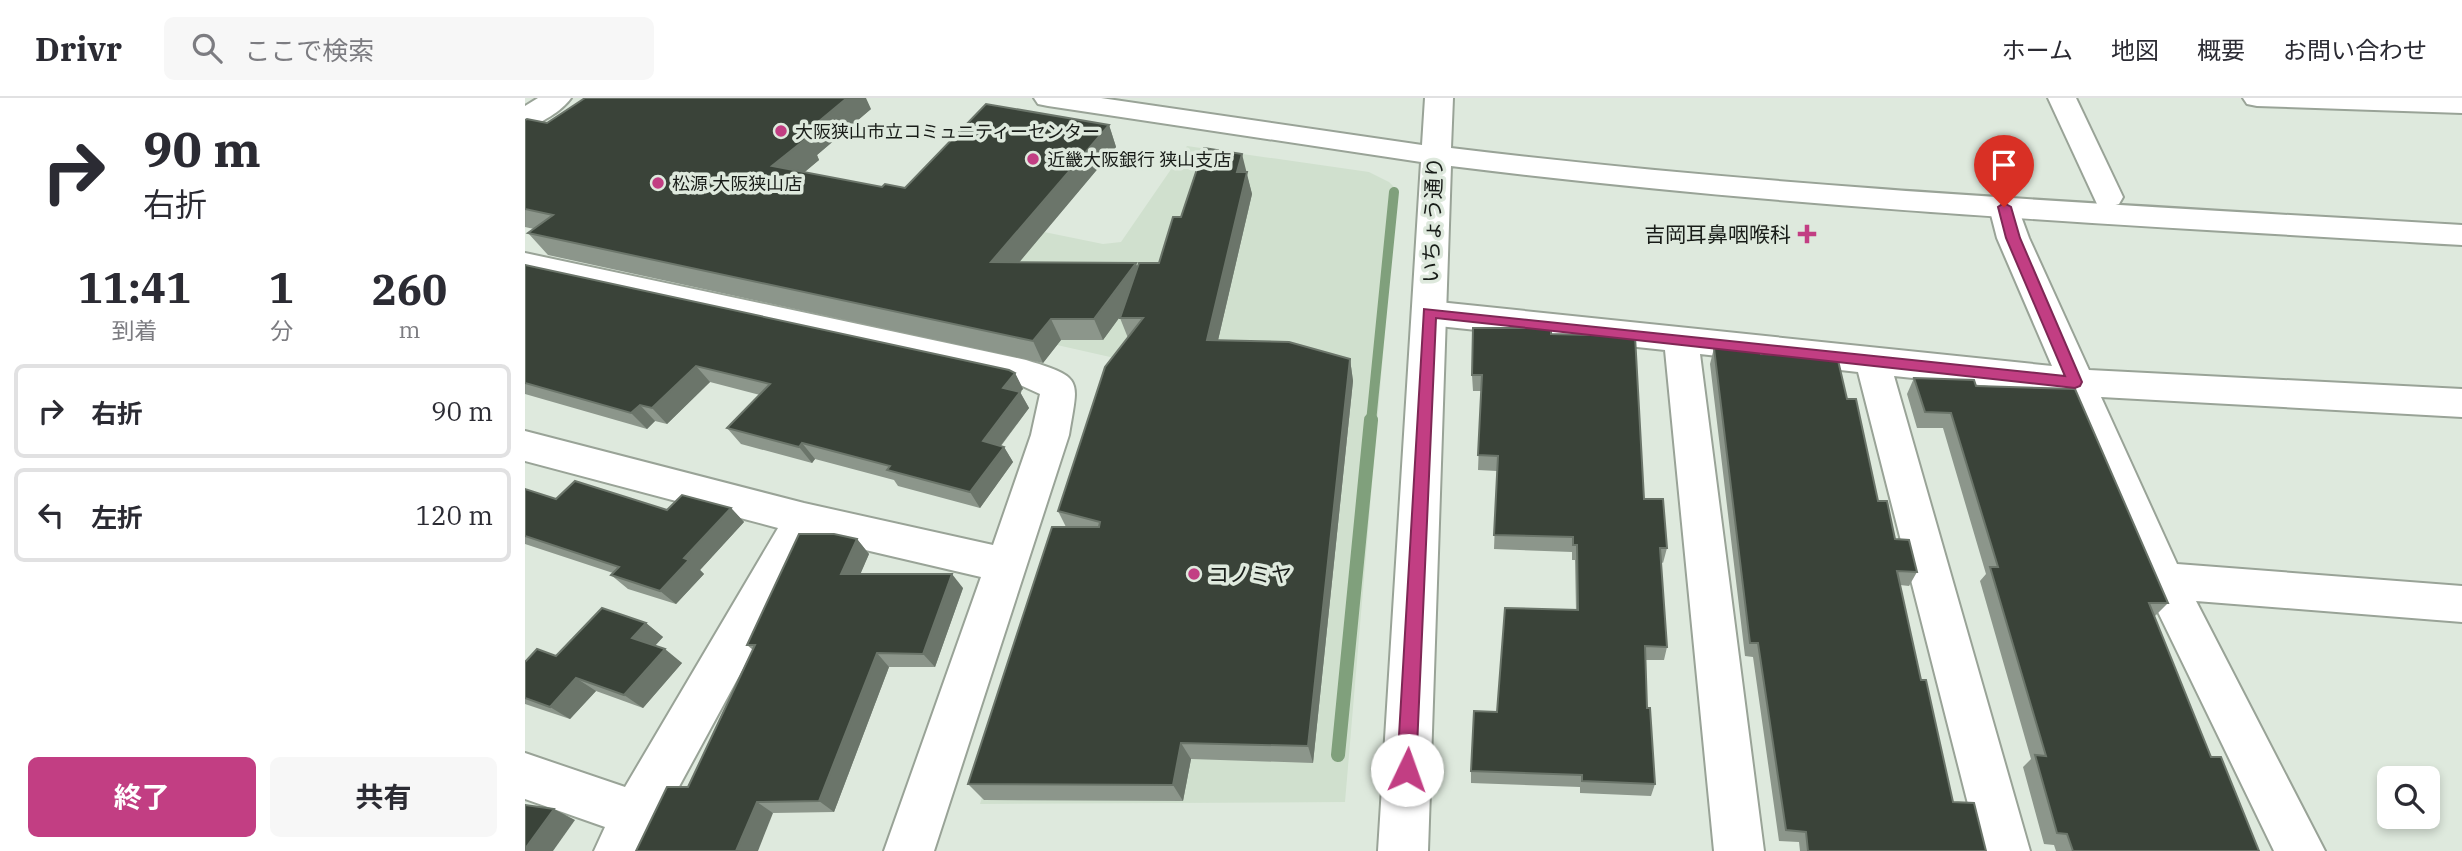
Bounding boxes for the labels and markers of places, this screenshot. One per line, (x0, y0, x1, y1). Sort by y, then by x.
place label: 大阪狭山市立コミュニティーセンター (795, 120, 1100, 143)
marker: 大阪狭山市立コミュニティーセンター (773, 123, 789, 139)
pin (1974, 135, 2034, 207)
place label: 近畿大阪銀行 狭山支店 (1047, 148, 1231, 171)
marker: 近畿大阪銀行 狭山支店 (1025, 151, 1041, 167)
place label: 松源 大阪狭山店 (672, 172, 802, 195)
marker: 松源 大阪狭山店 (650, 175, 666, 191)
place label: 吉岡耳鼻咽喉科 (1644, 220, 1791, 248)
marker: 吉岡耳鼻咽喉科 (1797, 224, 1817, 244)
place label: コノミヤ (1208, 560, 1292, 588)
marker: コノミヤ (1186, 566, 1202, 582)

